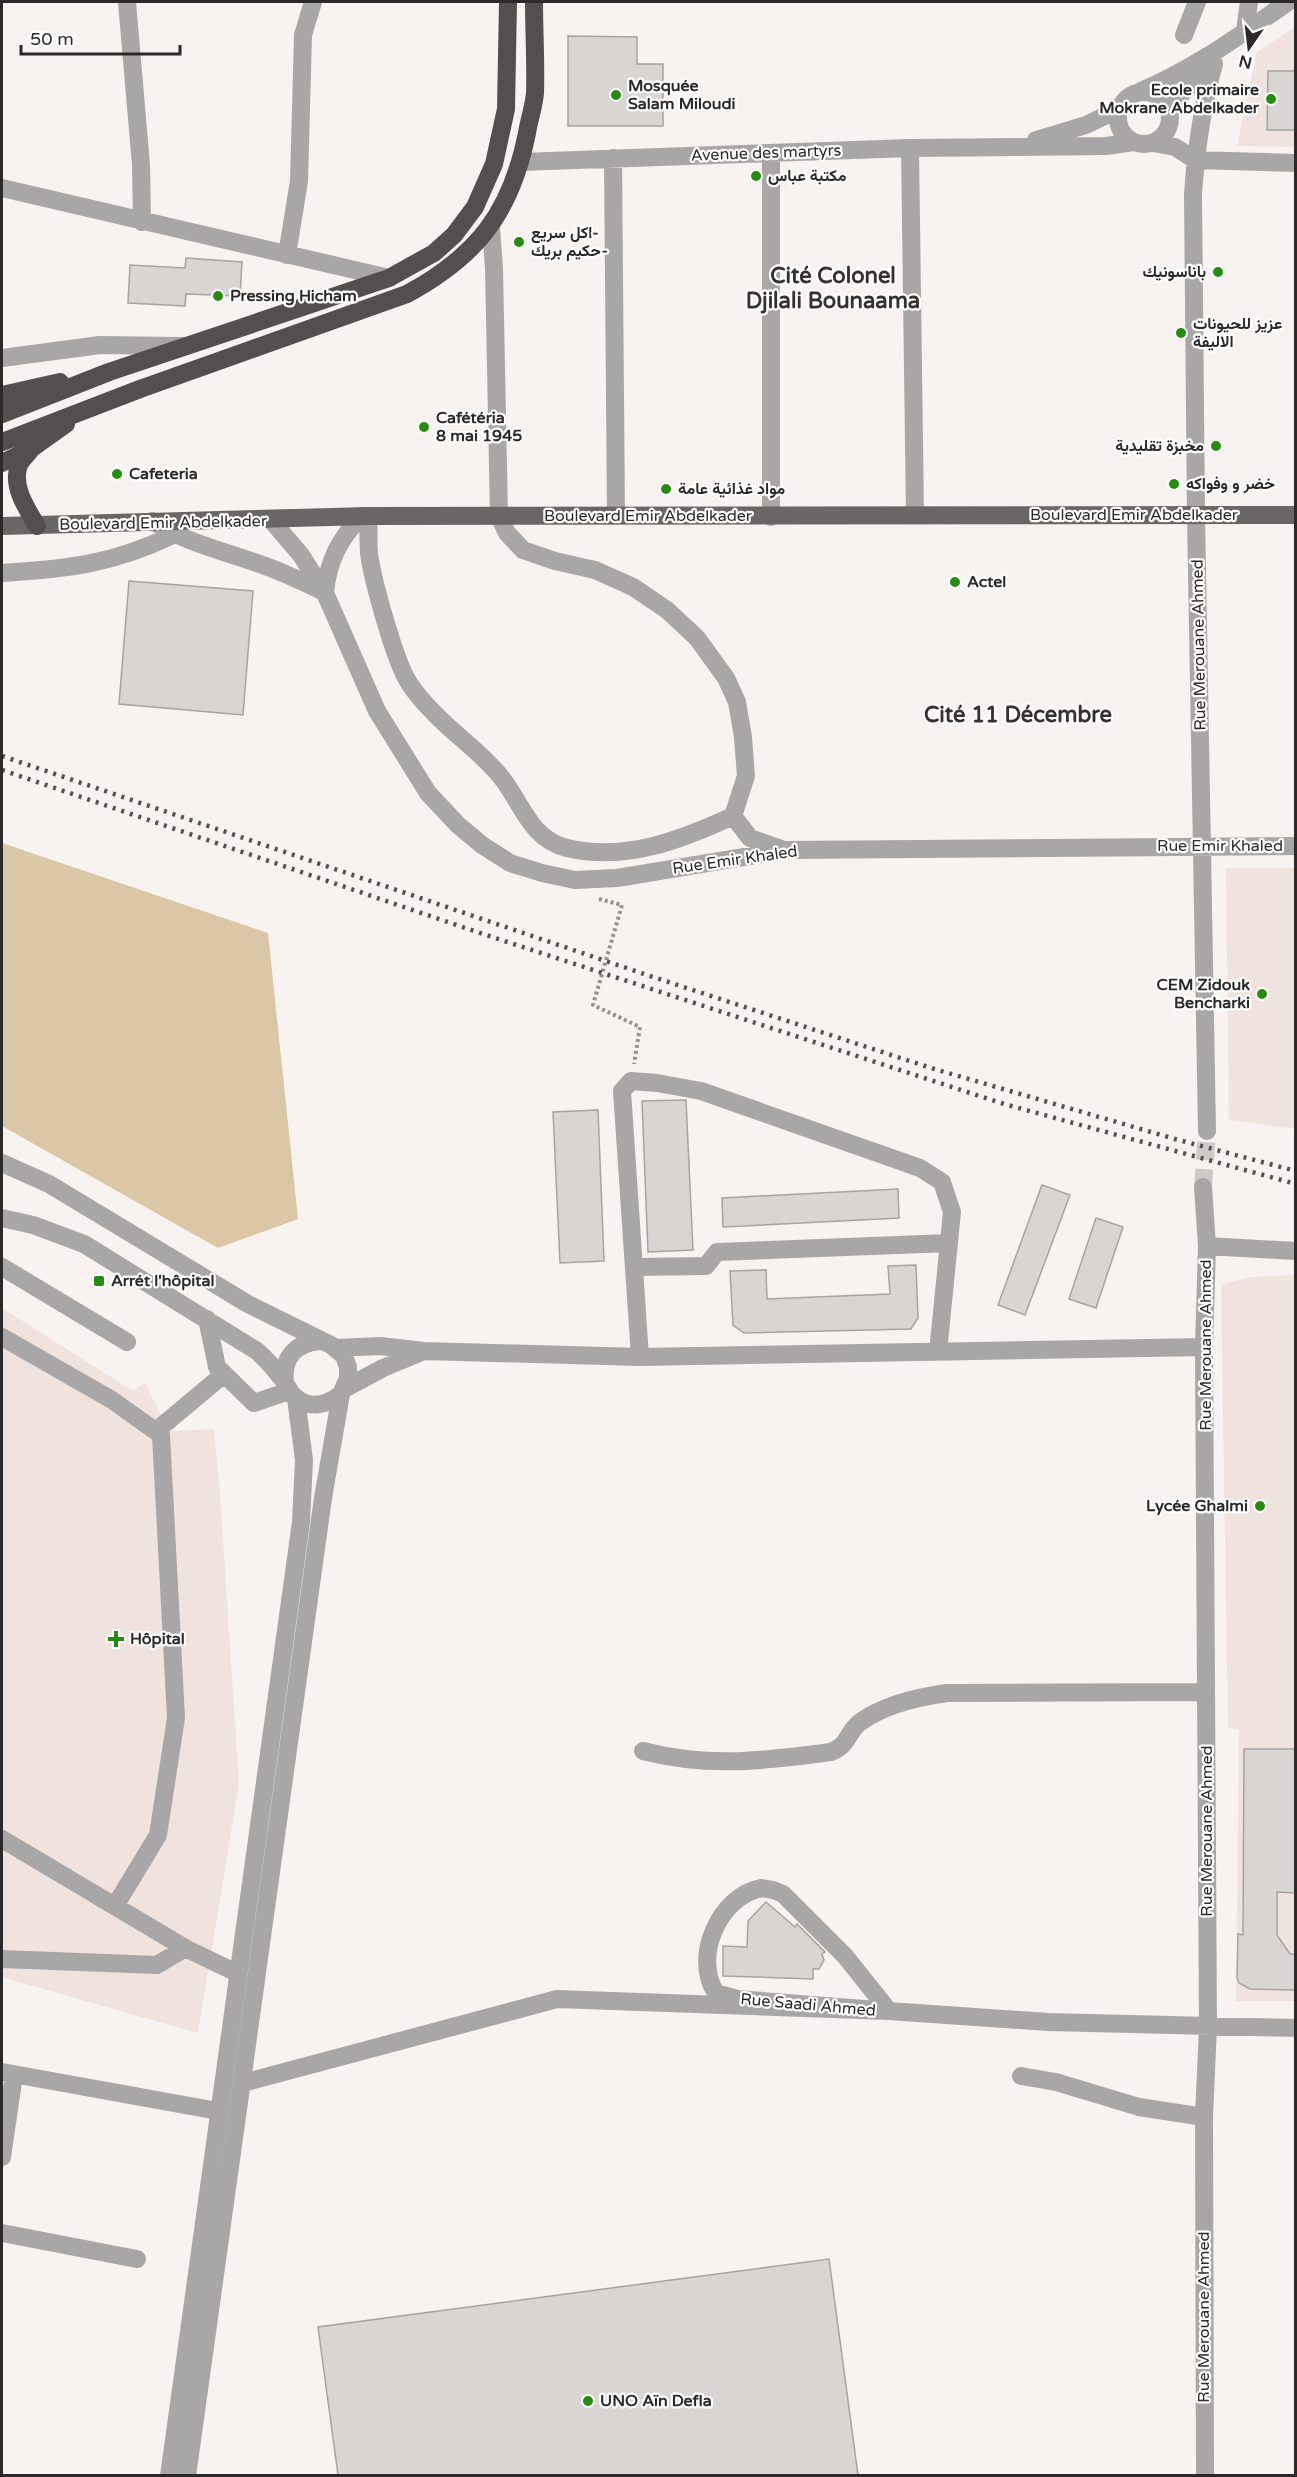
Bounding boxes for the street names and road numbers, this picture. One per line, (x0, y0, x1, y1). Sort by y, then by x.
street label: Avenue des martyrs (690, 140, 842, 166)
street label: Boulevard Emir Abdelkader (1030, 505, 1239, 525)
street label: Boulevard Emir Abdelkader (544, 506, 753, 526)
street label: Boulevard Emir Abdelkader (59, 511, 268, 535)
street label: Rue Merouane Ahmed (1188, 559, 1210, 731)
street label: Rue Emir Khaled (1157, 836, 1283, 856)
street label: Rue Emir Khaled (671, 841, 799, 879)
street label: Rue Merouane Ahmed (1196, 1259, 1216, 1431)
street label: Rue Merouane Ahmed (1197, 1745, 1217, 1917)
street label: Rue Saadi Ahmed (739, 1989, 877, 2021)
street label: Rue Merouane Ahmed (1194, 2231, 1214, 2403)

